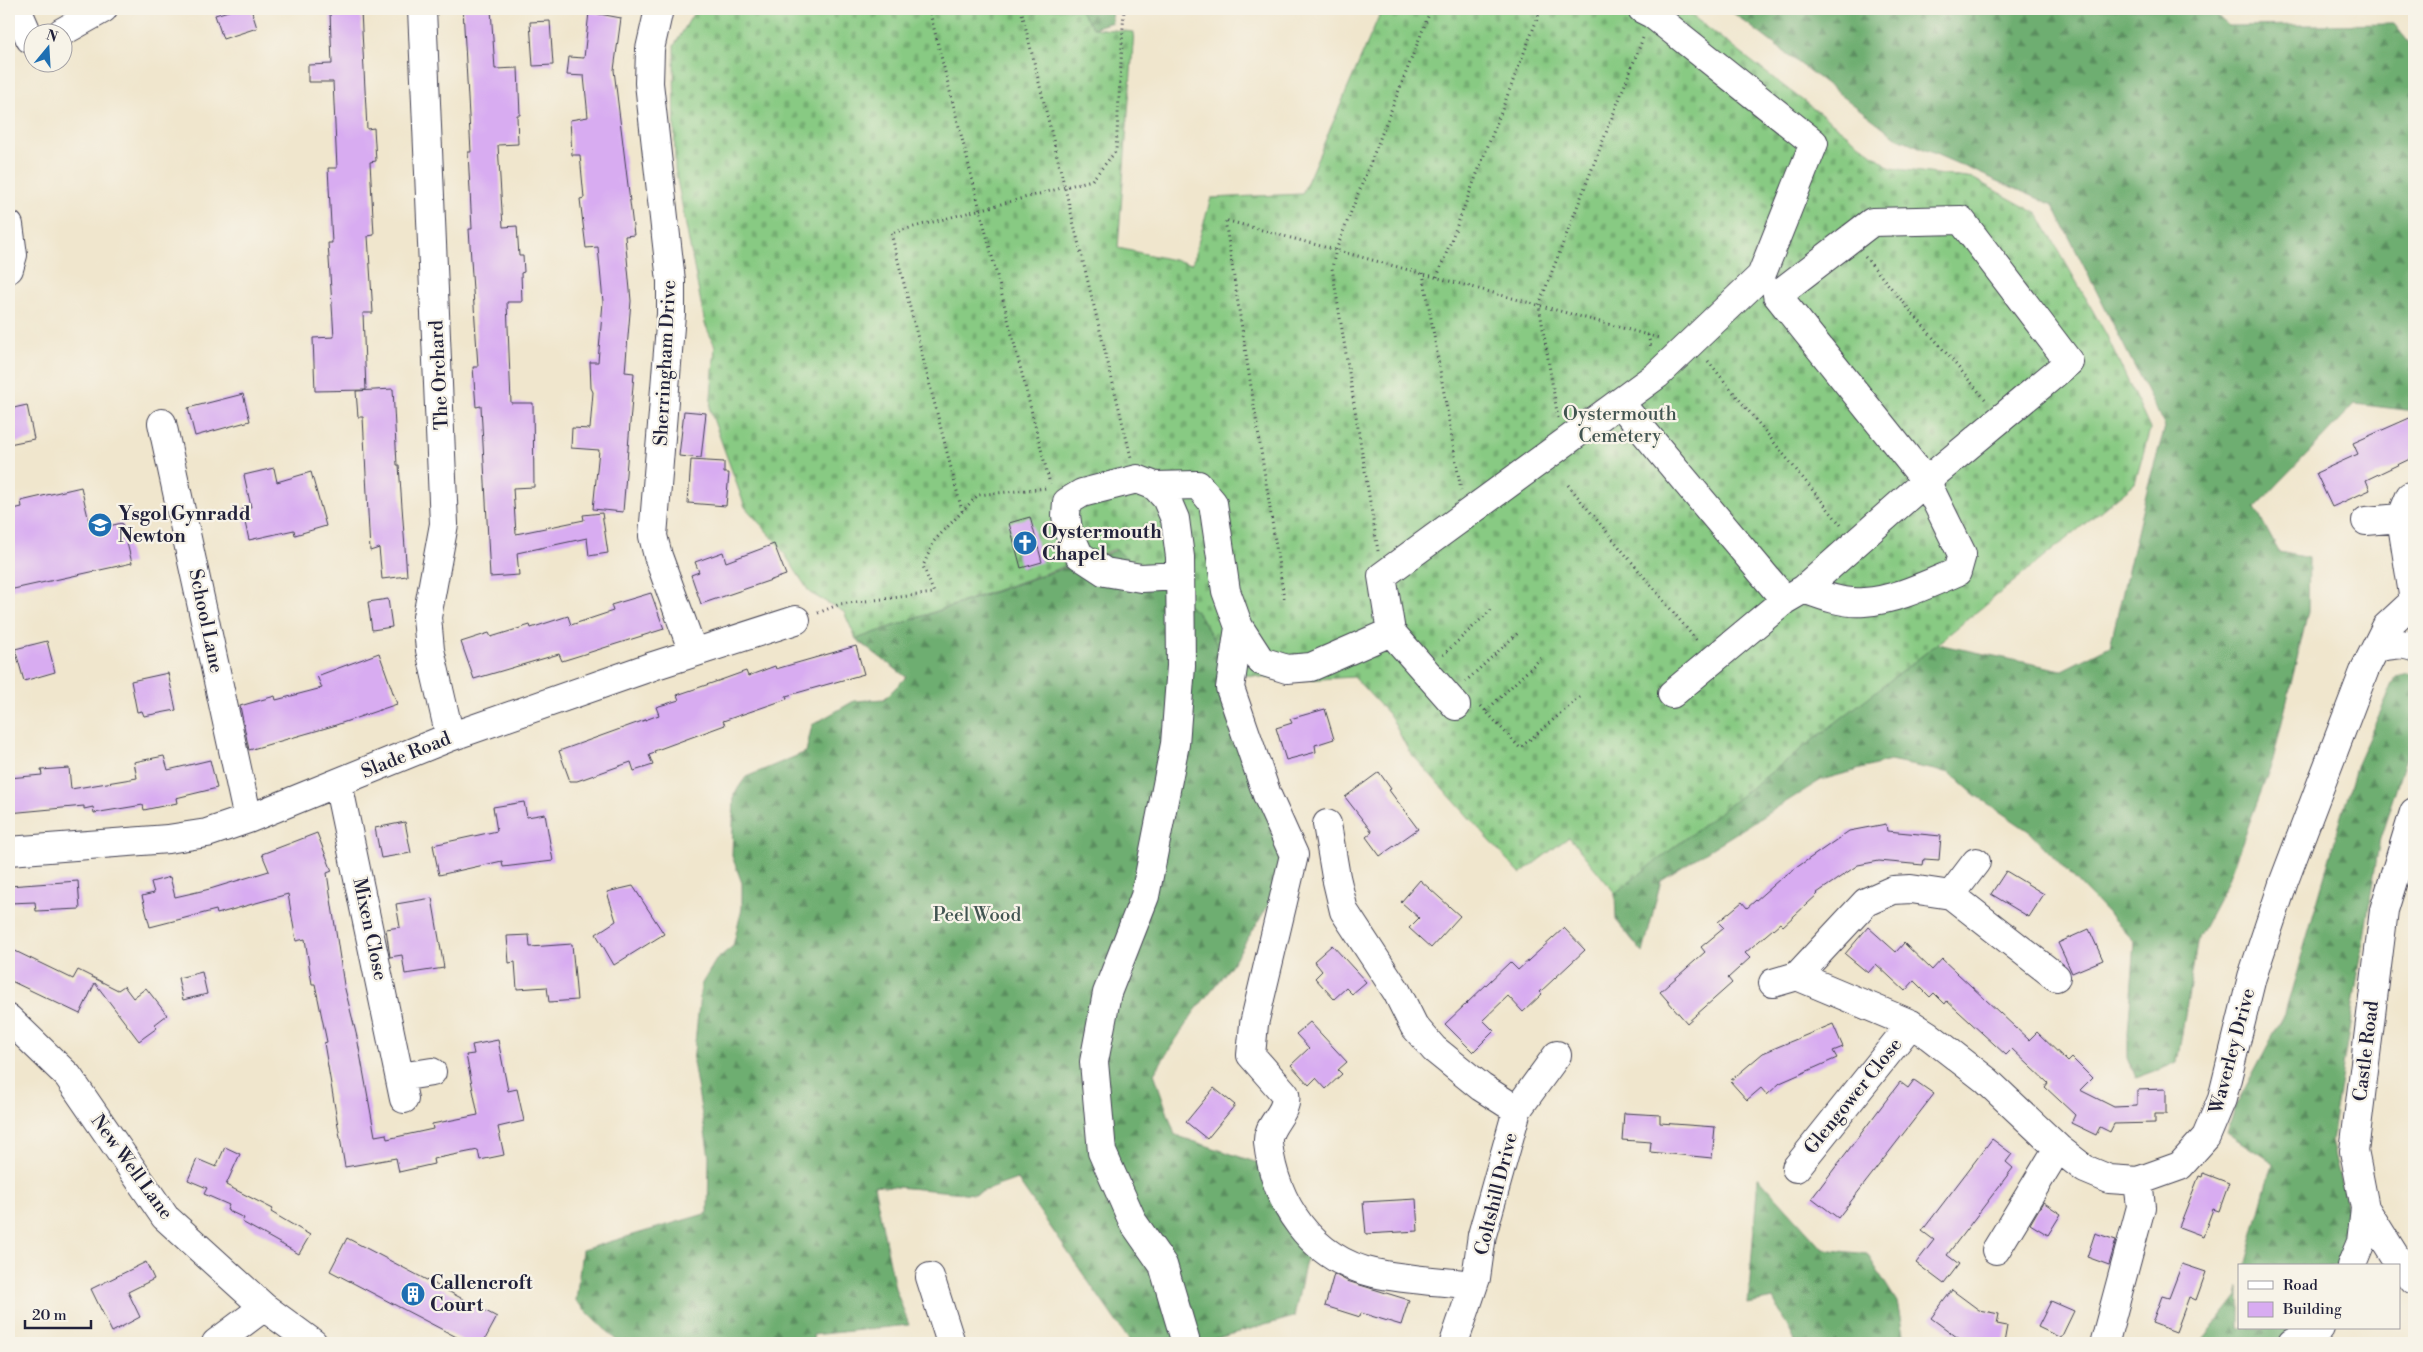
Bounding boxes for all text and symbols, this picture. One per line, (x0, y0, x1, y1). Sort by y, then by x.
north arrow (22, 22, 72, 72)
text: N (44, 26, 60, 47)
street label: Sherringham Drive (649, 279, 681, 447)
street label: The Orchard (424, 319, 454, 431)
park label: Oystermouth Cemetery (1563, 402, 1677, 448)
place label: Ysgol Gynradd Newton (118, 502, 251, 548)
school or university icon: Ysgol Gynradd Newton (87, 512, 113, 538)
place label: Oystermouth Chapel (1042, 520, 1162, 566)
church icon: Oystermouth Chapel (1012, 530, 1038, 556)
street label: School Lane (183, 567, 229, 675)
street label: Slade Road (358, 726, 454, 784)
street label: Mixen Close (347, 875, 393, 983)
park label: Peel Wood (933, 903, 1022, 927)
street label: Waverley Drive (2203, 986, 2260, 1117)
street label: Castle Road (2348, 999, 2384, 1103)
street label: Glengower Close (1799, 1033, 1907, 1159)
street label: New Well Lane (86, 1110, 178, 1224)
street label: Coltshill Drive (1469, 1130, 1523, 1258)
legend (2238, 1264, 2400, 1330)
place label: Callencroft Court (430, 1271, 533, 1317)
text: Road (2283, 1276, 2318, 1295)
building icon: Callencroft Court (400, 1281, 426, 1307)
scale bar (25, 1297, 91, 1329)
text: Building (2282, 1300, 2342, 1319)
text: 20 m (32, 1306, 67, 1325)

